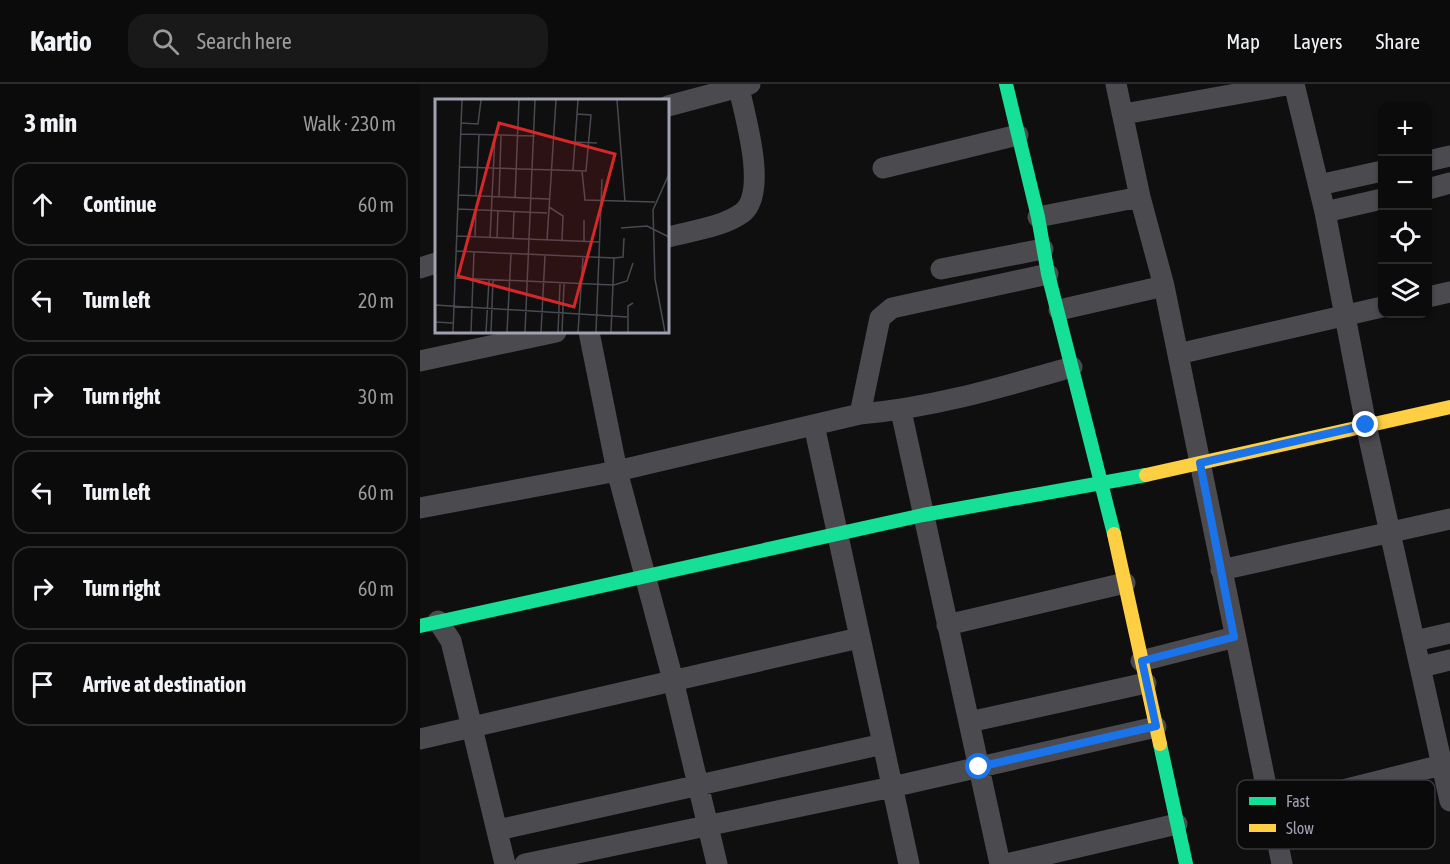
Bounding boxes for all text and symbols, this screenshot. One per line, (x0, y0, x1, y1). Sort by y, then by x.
search box (128, 14, 548, 68)
text: Kartio (30, 25, 92, 57)
icon: search (149, 25, 182, 58)
text: Search here (197, 28, 292, 54)
text: Map (1226, 29, 1260, 53)
text: Layers (1293, 29, 1343, 53)
text: Share (1376, 29, 1420, 53)
inset map (435, 99, 669, 333)
map controls (1378, 102, 1432, 318)
button: + (1378, 102, 1432, 156)
text: 3 min (24, 108, 77, 138)
text: Walk · 230 m (304, 112, 396, 135)
button: − (1378, 156, 1432, 210)
icon: ahead (26, 188, 59, 221)
text: Continue (83, 191, 157, 217)
text: 60 m (358, 193, 394, 216)
button: locate (1378, 210, 1432, 264)
button: layers (1378, 264, 1432, 318)
icon: left (26, 284, 59, 317)
text: Turn left (83, 287, 150, 313)
text: 20 m (358, 289, 394, 312)
icon: right (26, 380, 59, 413)
text: Turn right (83, 383, 160, 409)
text: 30 m (358, 385, 394, 408)
route end (1352, 411, 1378, 437)
icon: left (26, 476, 59, 509)
text: Turn left (83, 479, 150, 505)
text: 60 m (358, 481, 394, 504)
icon: right (26, 572, 59, 605)
text: Turn right (83, 575, 160, 601)
text: 60 m (358, 577, 394, 600)
icon: arrive (26, 668, 59, 701)
text: Arrive at destination (83, 671, 246, 697)
route start (965, 753, 991, 779)
legend (1237, 780, 1435, 849)
text: Fast (1286, 792, 1310, 810)
text: Slow (1286, 819, 1314, 837)

